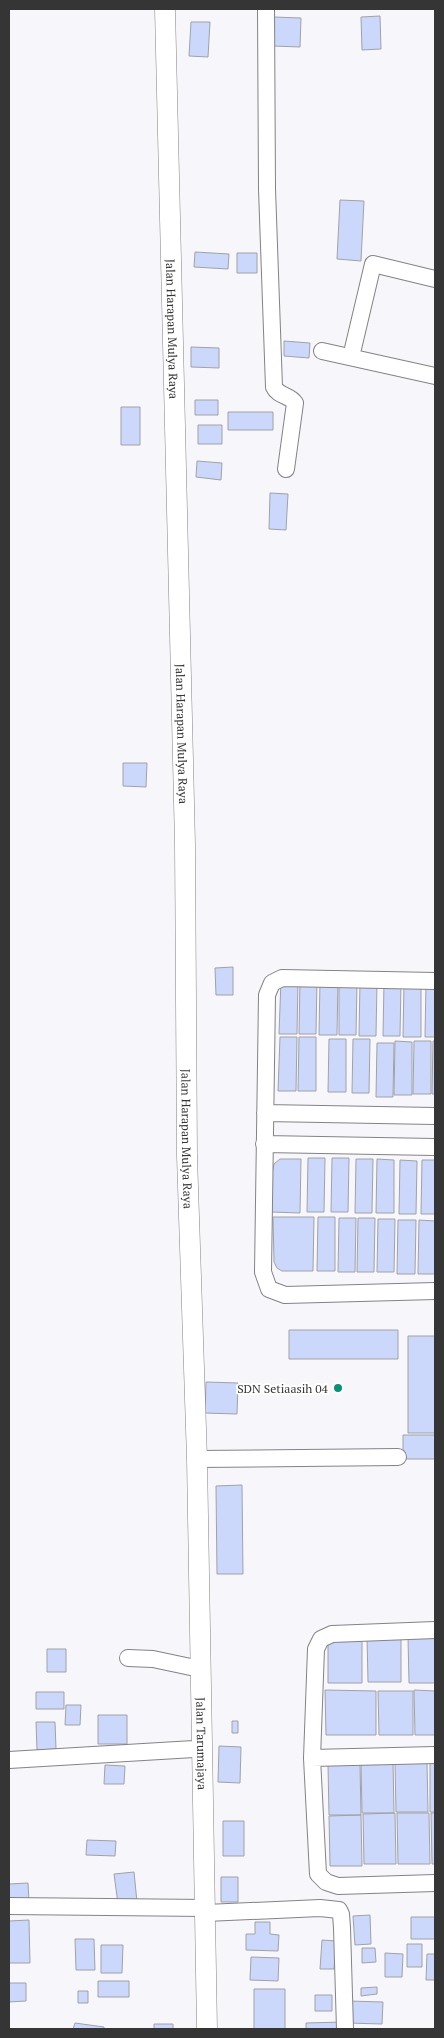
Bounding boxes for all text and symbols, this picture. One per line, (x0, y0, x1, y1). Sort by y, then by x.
street label: Jalan Harapan Mulya Raya (163, 259, 182, 399)
street label: Jalan Harapan Mulya Raya (173, 664, 192, 804)
street label: Jalan Harapan Mulya Raya (179, 1069, 196, 1209)
place label: SDN Setiaasih 04 (237, 1381, 329, 1396)
marker: SDN Setiaasih 04 (332, 1382, 344, 1394)
street label: Jalan Tarumajaya (194, 1697, 210, 1790)

